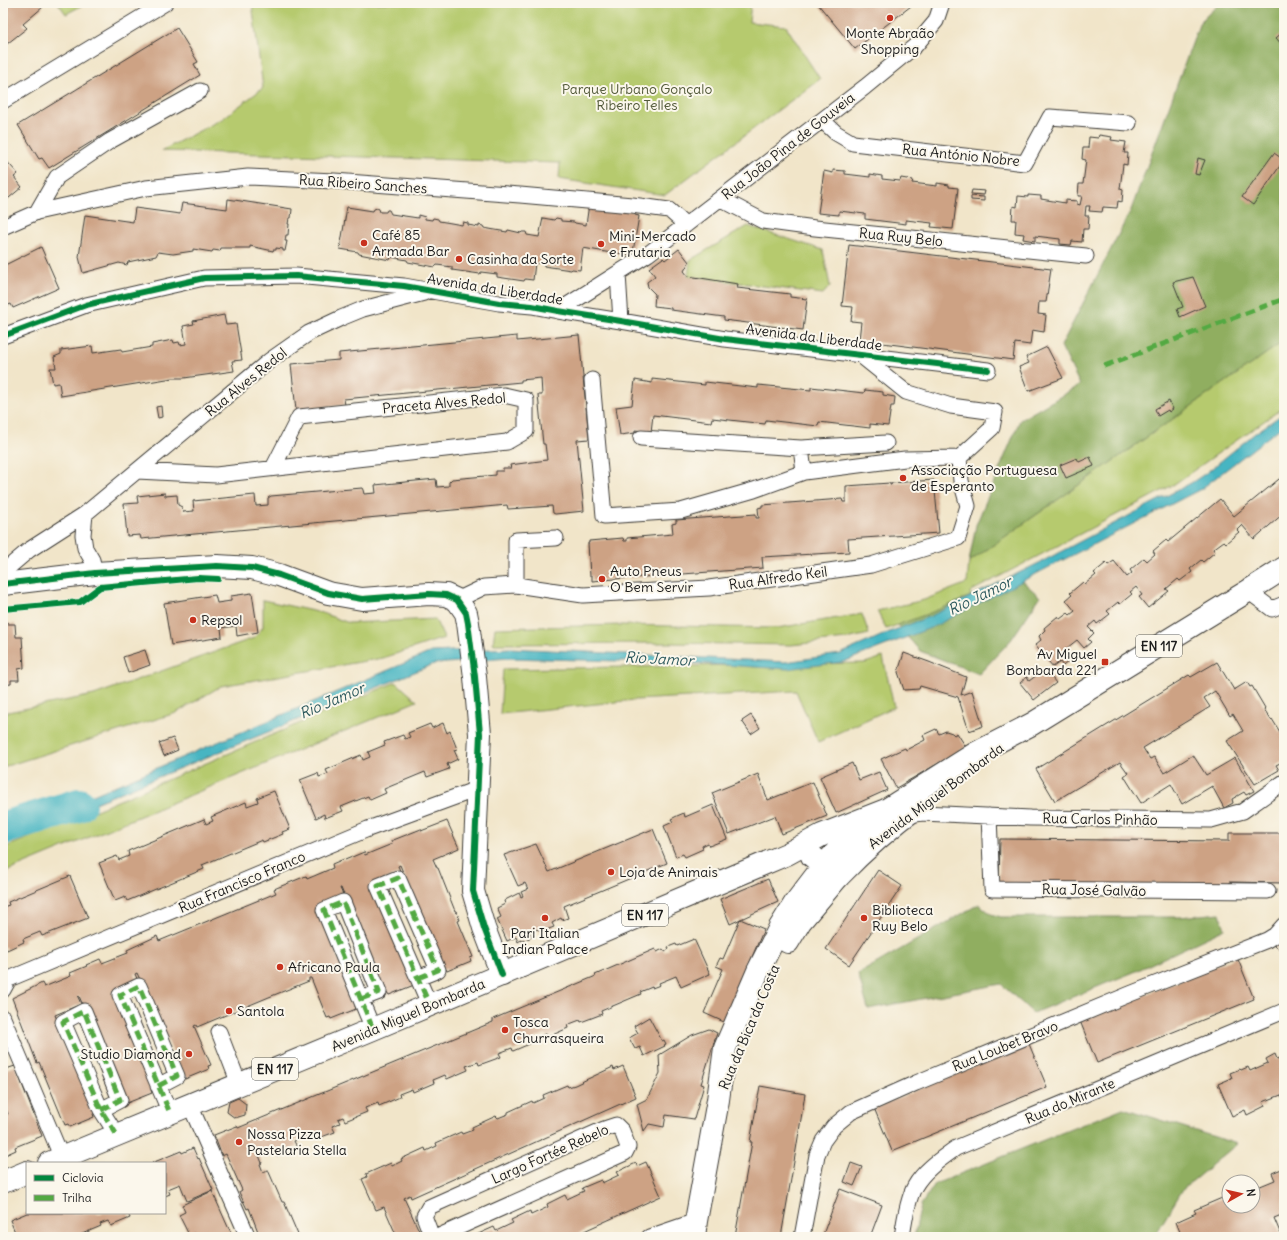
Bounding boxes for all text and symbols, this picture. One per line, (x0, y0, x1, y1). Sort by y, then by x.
marker: Monte Abraão Shopping (885, 13, 895, 23)
place label: Monte Abraão Shopping (846, 24, 934, 58)
park label: Parque Urbano Gonçalo Ribeiro Telles (562, 80, 712, 114)
street label: Rua João Pina de Gouveia (718, 88, 858, 204)
street label: Rua António Nobre (901, 140, 1021, 170)
street label: Rua Ribeiro Sanches (298, 171, 428, 197)
street label: Rua Ruy Belo (858, 224, 944, 250)
place label: Café 85 Armada Bar (372, 226, 450, 260)
place label: Mini-Mercado e Frutaria (609, 227, 696, 261)
marker: Café 85 Armada Bar (359, 238, 369, 248)
marker: Mini-Mercado e Frutaria (596, 239, 606, 249)
place label: Casinha da Sorte (467, 250, 574, 268)
marker: Casinha da Sorte (454, 254, 464, 264)
street label: Avenida da Liberdade (426, 269, 564, 309)
street label: Avenida da Liberdade (745, 320, 883, 354)
street label: Rua Alves Redol (202, 344, 290, 420)
street label: Praceta Alves Redol (381, 389, 507, 417)
place label: Associação Portuguesa de Esperanto (911, 461, 1057, 495)
marker: Associação Portuguesa de Esperanto (898, 473, 908, 483)
place label: Auto Pneus O Bem Servir (610, 562, 693, 596)
street label: Rua Alfredo Keil (728, 562, 828, 594)
water label: Rio Jamor (945, 571, 1017, 619)
marker: Auto Pneus O Bem Servir (597, 574, 607, 584)
place label: Repsol (201, 611, 243, 629)
marker: Repsol (188, 615, 198, 625)
road number: EN 117 (1136, 635, 1182, 657)
place label: Av Miguel Bombarda 221 (1006, 645, 1097, 679)
water label: Rio Jamor (624, 647, 696, 670)
marker: Av Miguel Bombarda 221 (1100, 657, 1110, 667)
water label: Rio Jamor (296, 678, 369, 723)
street label: Avenida Miguel Bombarda (865, 739, 1007, 853)
street label: Rua Carlos Pinhão (1042, 809, 1158, 829)
street label: Rua Francisco Franco (176, 847, 308, 917)
place label: Loja de Animais (619, 863, 718, 881)
marker: Loja de Animais (606, 867, 616, 877)
street label: Rua José Galvão (1042, 880, 1146, 900)
place label: Biblioteca Ruy Belo (872, 901, 933, 935)
road number: EN 117 (622, 904, 668, 926)
marker: Pari Italian Indian Palace (540, 913, 550, 923)
marker: Biblioteca Ruy Belo (859, 913, 869, 923)
place label: Pari Italian Indian Palace (502, 924, 588, 958)
place label: Africano Paula (288, 958, 380, 976)
marker: Africano Paula (275, 962, 285, 972)
street label: Rua da Bica da Costa (715, 962, 783, 1092)
street label: Avenida Miguel Bombarda (328, 974, 488, 1056)
place label: Santola (237, 1002, 284, 1020)
marker: Santola (224, 1006, 234, 1016)
place label: Tosca Churrasqueira (513, 1013, 604, 1047)
street label: Rua Loubet Bravo (949, 1017, 1061, 1075)
marker: Tosca Churrasqueira (500, 1025, 510, 1035)
place label: Studio Diamond (81, 1045, 181, 1063)
marker: Studio Diamond (184, 1049, 194, 1059)
road number: EN 117 (252, 1058, 298, 1080)
street label: Rua do Mirante (1022, 1074, 1118, 1128)
street label: Largo Fortée Rebelo (489, 1120, 612, 1188)
place label: Nossa Pizza Pastelaria Stella (247, 1125, 347, 1159)
marker: Nossa Pizza Pastelaria Stella (234, 1137, 244, 1147)
legend (26, 1162, 166, 1214)
text: Ciclovia (62, 1170, 104, 1185)
north arrow (1221, 1174, 1261, 1214)
text: N (1243, 1188, 1258, 1197)
text: Trilha (62, 1190, 92, 1205)

